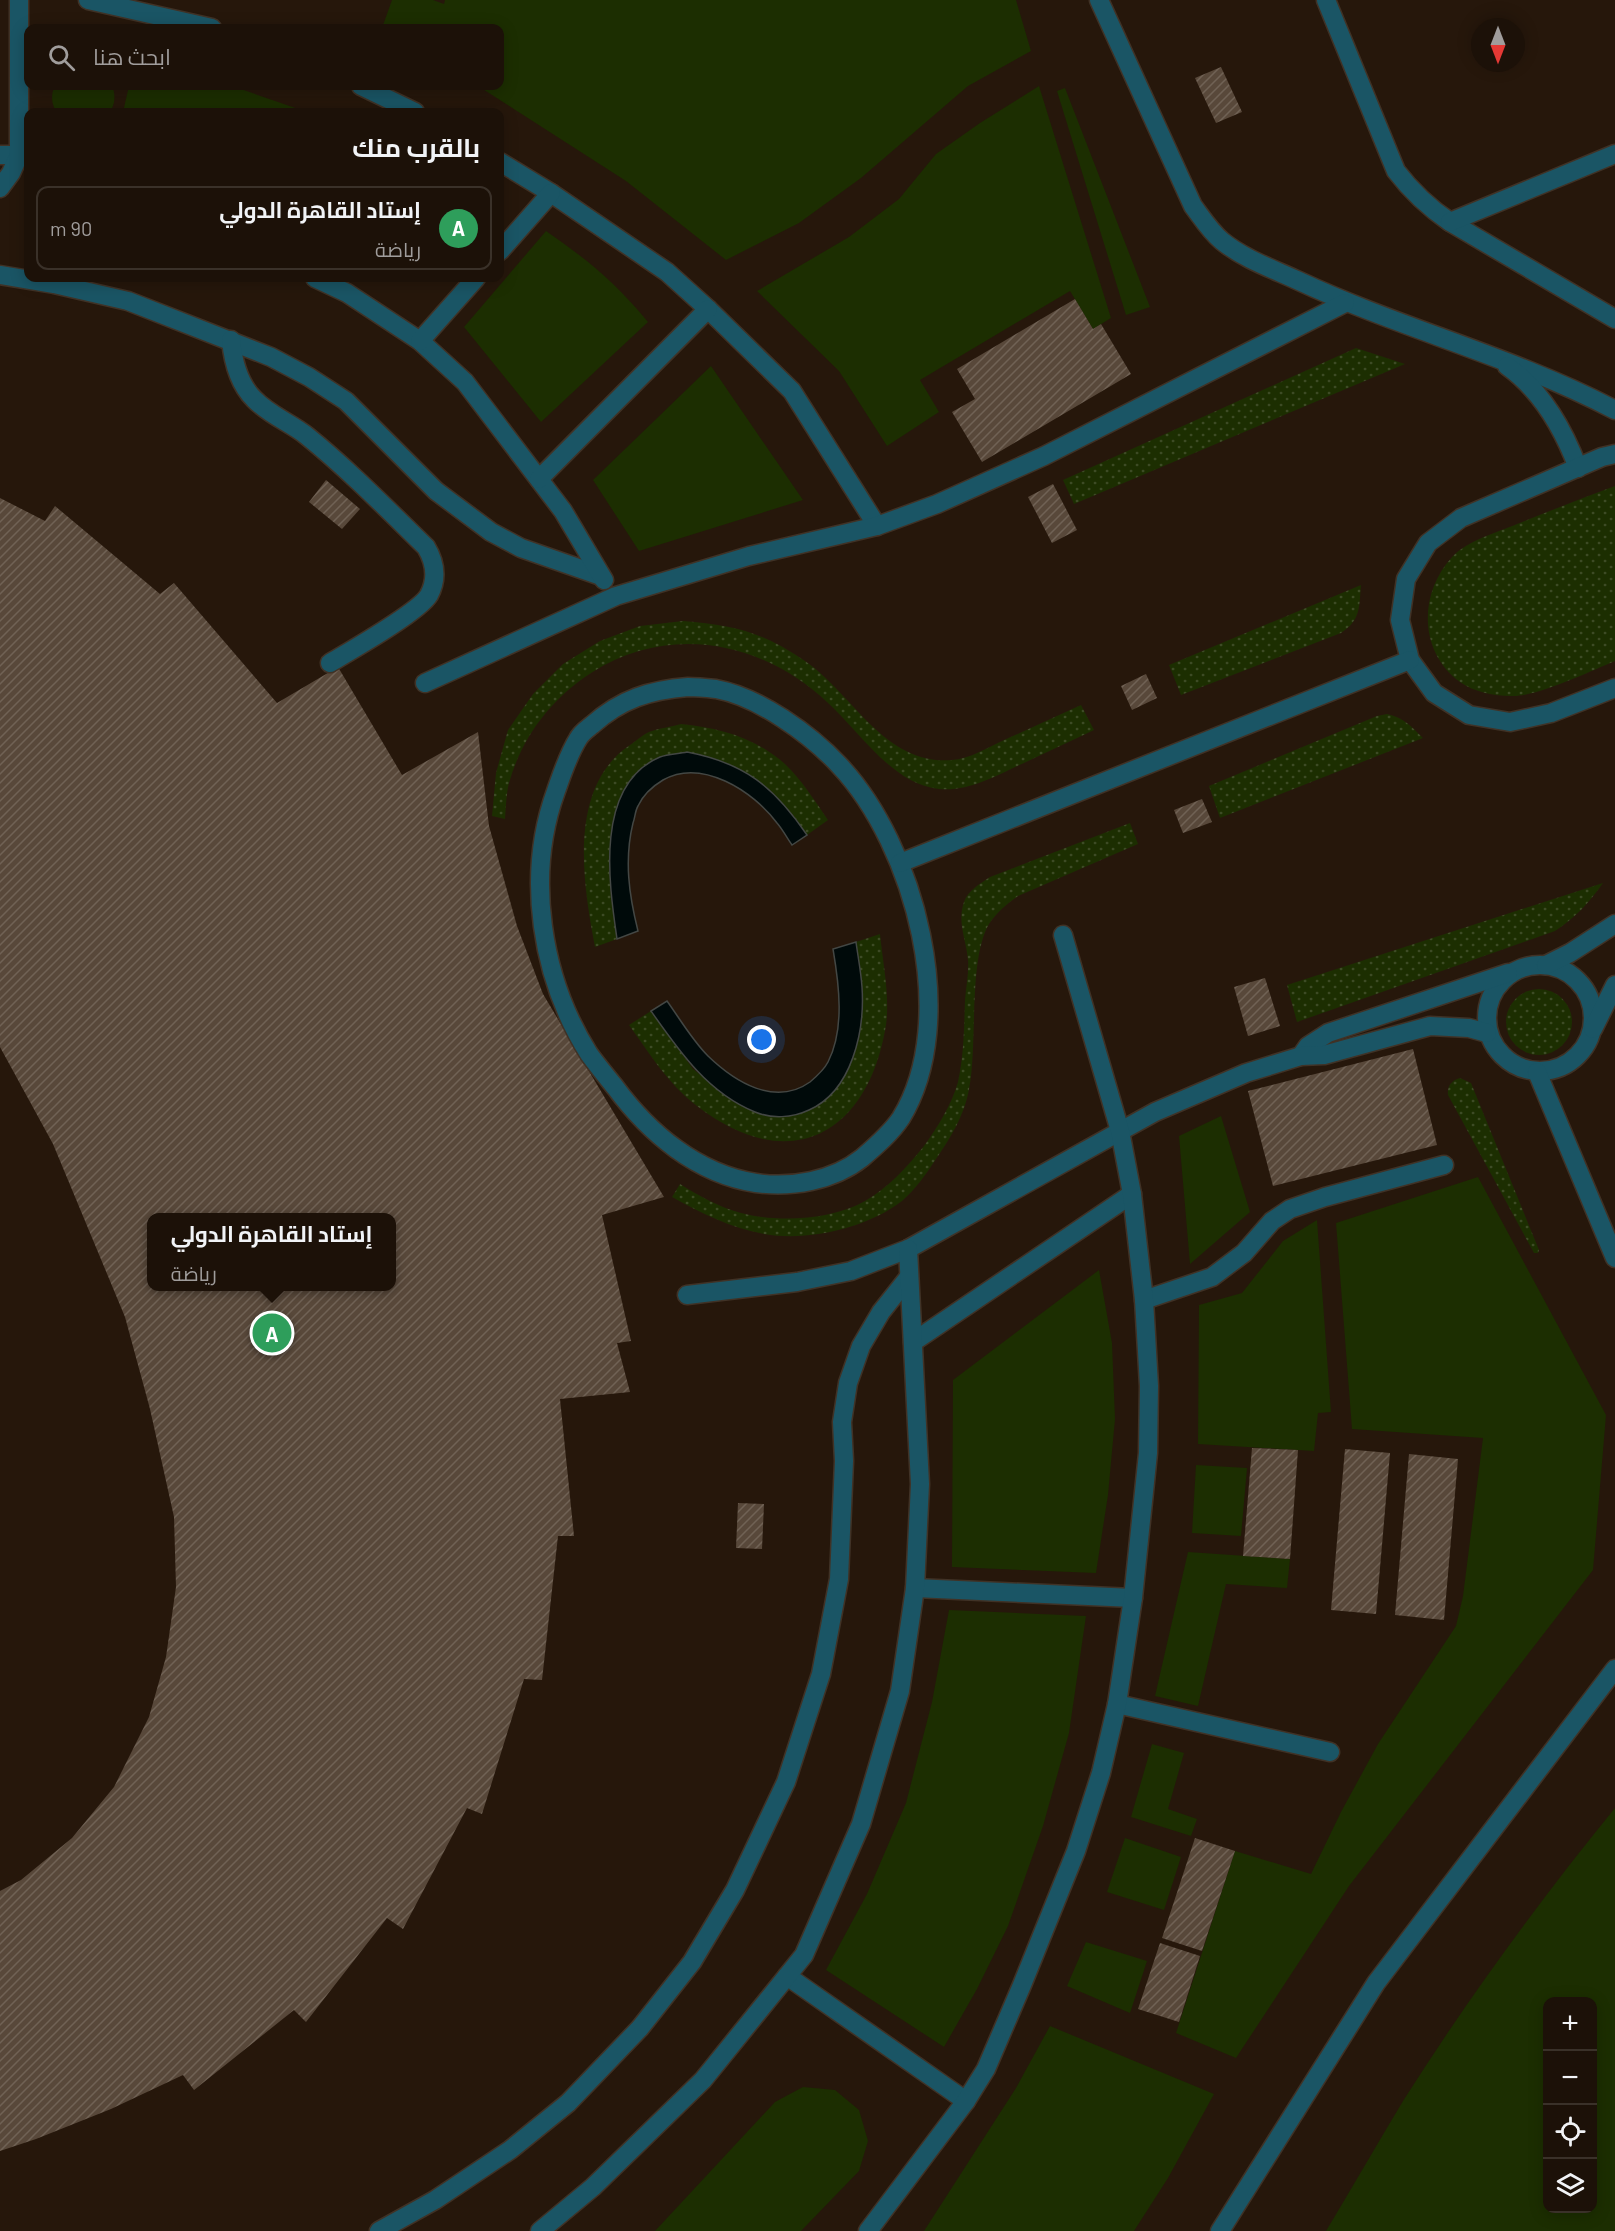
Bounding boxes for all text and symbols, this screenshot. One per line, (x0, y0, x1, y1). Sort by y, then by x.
north arrow (1471, 18, 1525, 72)
search box (24, 24, 504, 90)
icon: search (45, 41, 78, 74)
text: ابحث هنا (93, 43, 171, 69)
text: بالقرب منك (352, 131, 480, 162)
text: إستاد القاهرة الدولي (219, 196, 421, 222)
text: 90 m (50, 216, 92, 240)
text: A (452, 216, 465, 240)
text: رياضة (375, 237, 421, 261)
your location (747, 1025, 776, 1054)
popup (147, 1213, 396, 1291)
text: إستاد القاهرة الدولي (171, 1220, 372, 1246)
text: رياضة (171, 1261, 217, 1285)
pin: A (252, 1310, 292, 1356)
map controls (1543, 1997, 1597, 2213)
button: + (1543, 1997, 1597, 2051)
button: − (1543, 2051, 1597, 2105)
button: locate (1543, 2105, 1597, 2159)
button: layers (1543, 2159, 1597, 2213)

